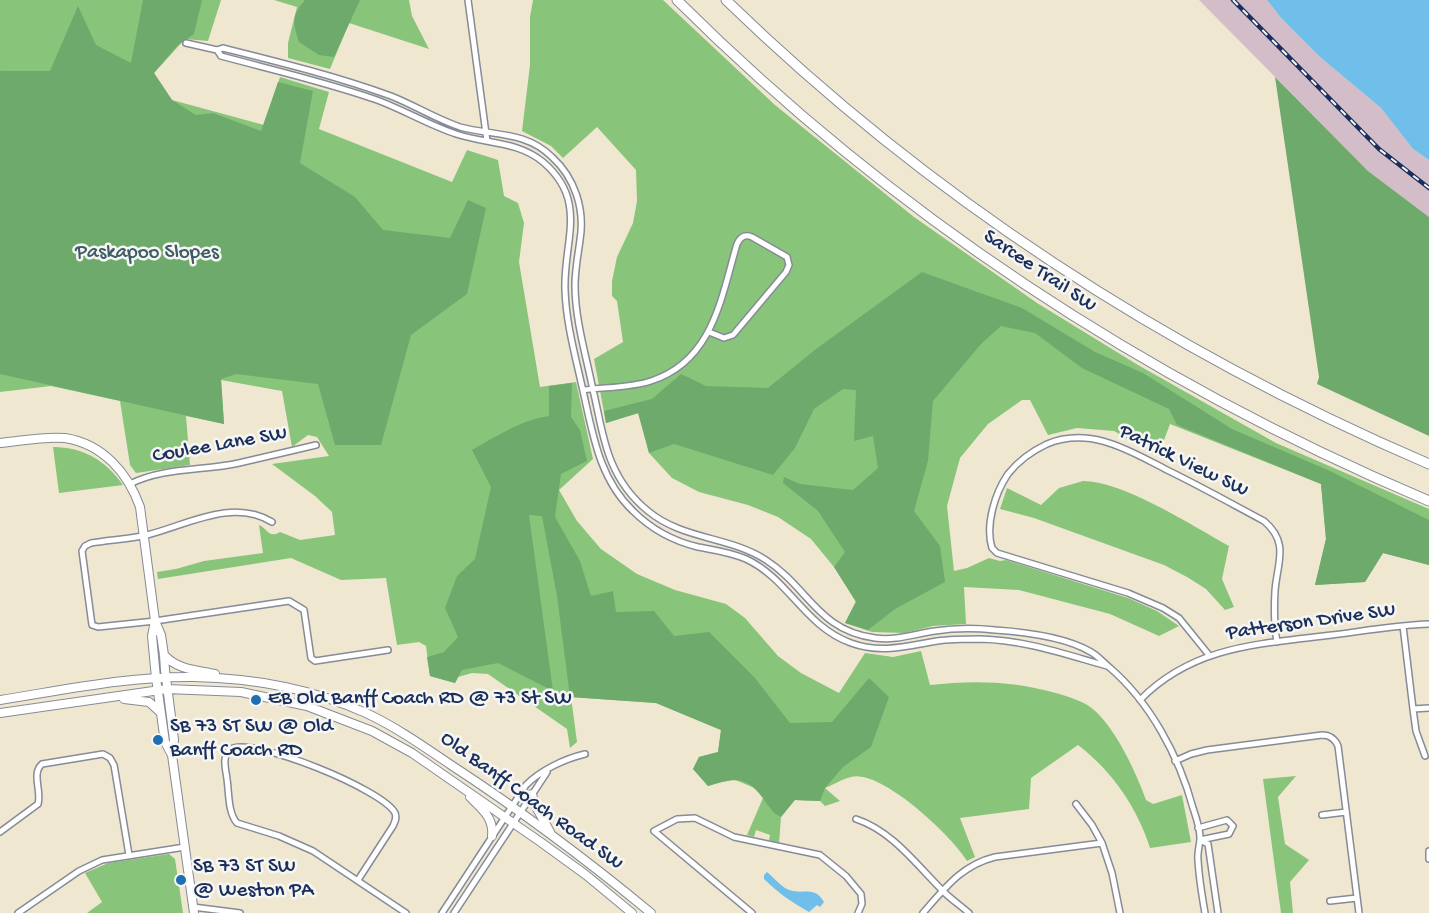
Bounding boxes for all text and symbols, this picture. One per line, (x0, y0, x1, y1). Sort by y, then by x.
street label: Sarcee Trail SW (977, 225, 1101, 319)
park label: Paskapoo Slopes (75, 241, 219, 267)
street label: Patrick View SW (1114, 420, 1252, 504)
street label: Coulee Lane SW (151, 422, 289, 470)
street label: Patterson Drive SW (1225, 599, 1397, 647)
place label: EB Old Banff Coach RD @ 73 St SW (268, 687, 572, 713)
marker: EB Old Banff Coach RD @ 73 St SW (249, 693, 263, 707)
place label: SB 73 ST SW @ Old Banff Coach RD (170, 715, 333, 765)
street label: Old Banff Coach Road SW (434, 727, 628, 877)
marker: SB 73 ST SW @ Old Banff Coach RD (151, 733, 165, 747)
place label: SB 73 ST SW @ Weston PA (193, 855, 314, 905)
marker: SB 73 ST SW @ Weston PA (174, 873, 188, 887)

